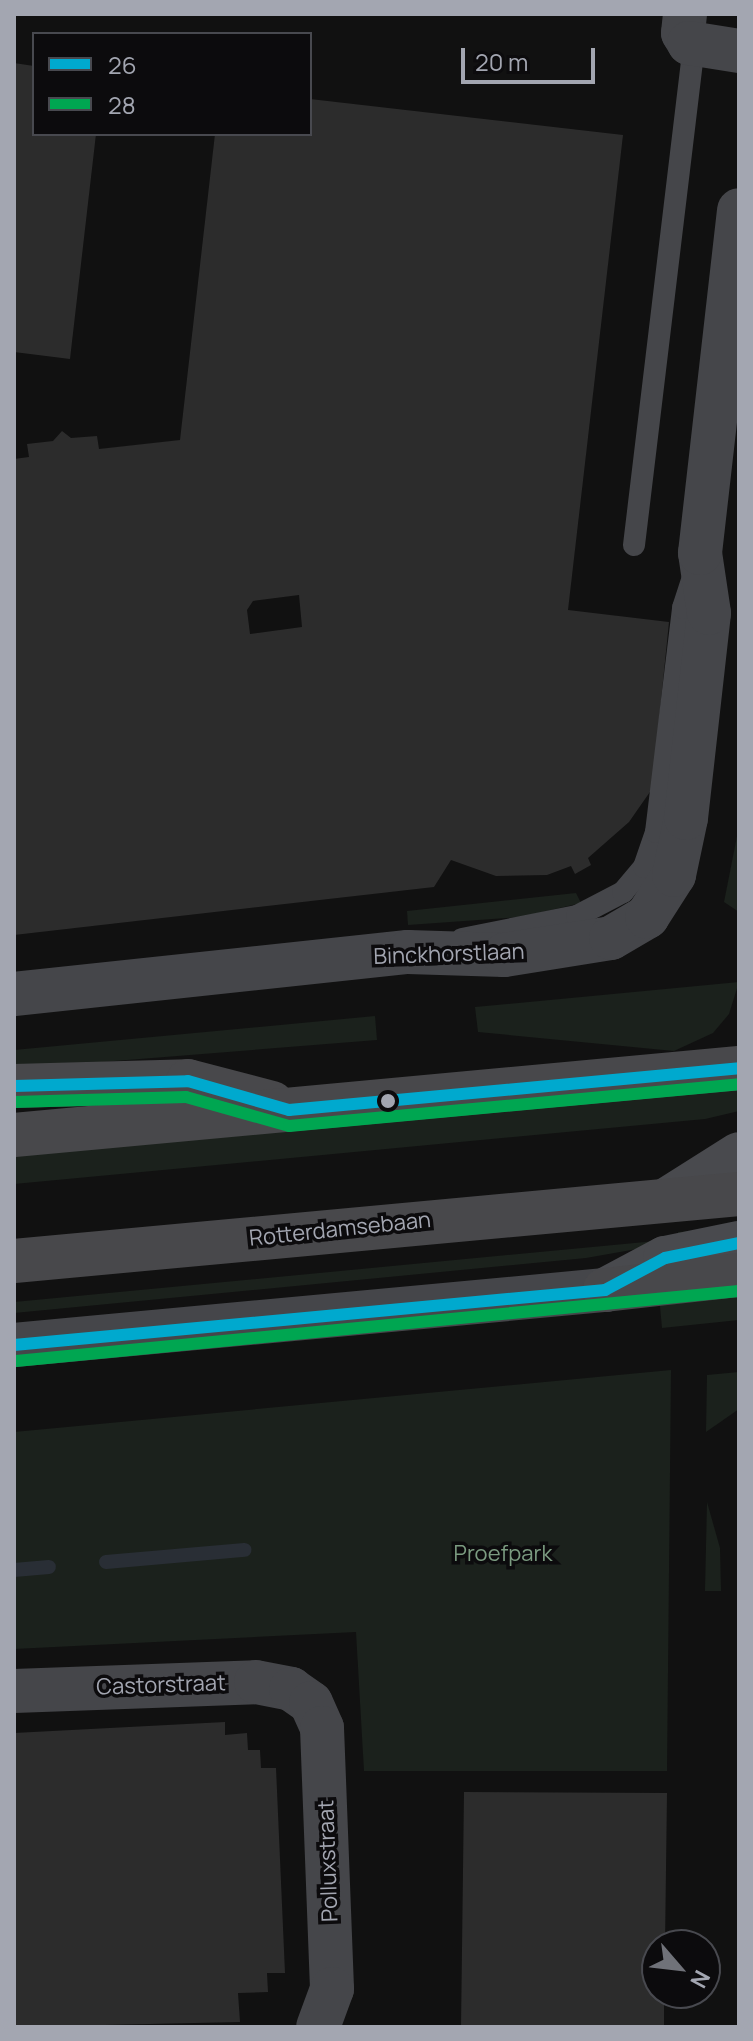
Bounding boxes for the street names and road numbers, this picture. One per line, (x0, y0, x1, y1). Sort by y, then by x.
street label: Binckhorstlaan (373, 938, 525, 970)
street label: Rotterdamsebaan (248, 1206, 432, 1252)
street label: Castorstraat (96, 1670, 226, 1700)
street label: Polluxstraat (313, 1799, 343, 1923)

